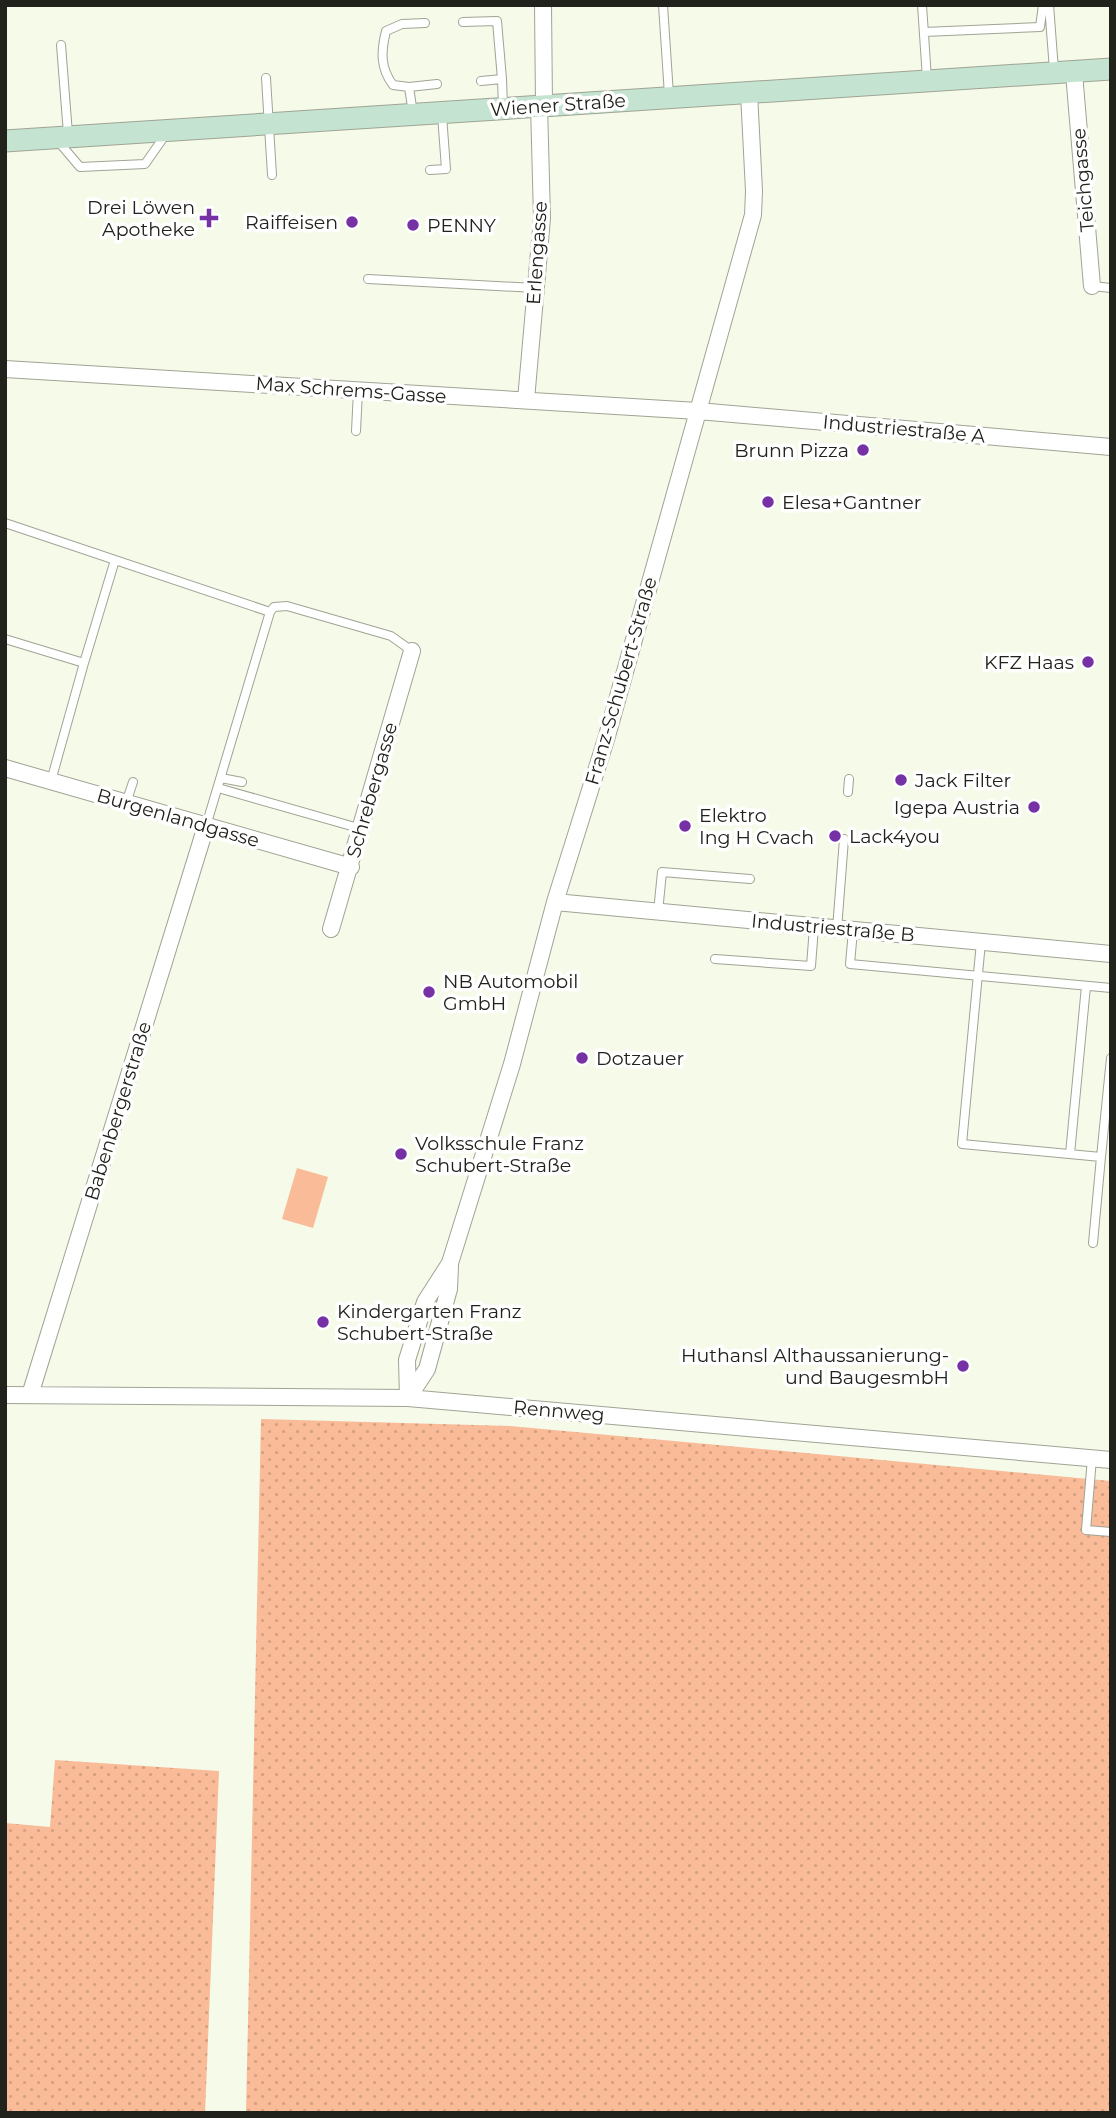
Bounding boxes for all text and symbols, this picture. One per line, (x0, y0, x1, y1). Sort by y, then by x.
street label: Wiener Straße (489, 89, 627, 121)
street label: Teichgasse (1067, 127, 1099, 233)
place label: Drei Löwen Apotheke (87, 196, 195, 241)
street label: Erlengasse (522, 200, 552, 306)
marker: Drei Löwen Apotheke (201, 210, 217, 226)
place label: Raiffeisen (245, 211, 338, 234)
marker: Raiffeisen (344, 214, 360, 230)
place label: PENNY (427, 214, 497, 237)
marker: PENNY (405, 217, 421, 233)
street label: Max Schrems-Gasse (255, 372, 447, 408)
street label: Industriestraße A (822, 410, 987, 448)
place label: Brunn Pizza (734, 439, 849, 462)
marker: Brunn Pizza (855, 442, 871, 458)
place label: Elesa+Gantner (782, 491, 921, 514)
marker: Elesa+Gantner (760, 494, 776, 510)
street label: Franz-Schubert-Straße (580, 574, 662, 788)
place label: KFZ Haas (984, 651, 1074, 674)
marker: KFZ Haas (1080, 654, 1096, 670)
street label: Schrebergasse (342, 720, 402, 860)
place label: Jack Filter (914, 769, 1011, 792)
marker: Jack Filter (893, 772, 909, 788)
street label: Burgenlandgasse (94, 784, 262, 852)
place label: Igepa Austria (894, 796, 1020, 819)
marker: Igepa Austria (1026, 799, 1042, 815)
place label: Elektro Ing H Cvach (699, 804, 814, 849)
marker: Elektro Ing H Cvach (677, 818, 693, 834)
place label: Lack4you (849, 825, 940, 848)
marker: Lack4you (827, 828, 843, 844)
street label: Industriestraße B (750, 909, 916, 947)
place label: NB Automobil GmbH (443, 970, 578, 1015)
marker: NB Automobil GmbH (421, 984, 437, 1000)
street label: Babenbergerstraße (80, 1019, 156, 1203)
place label: Dotzauer (596, 1047, 684, 1070)
marker: Dotzauer (574, 1050, 590, 1066)
place label: Volksschule Franz Schubert-Straße (415, 1132, 584, 1177)
marker: Volksschule Franz Schubert-Straße (393, 1146, 409, 1162)
place label: Kindergarten Franz Schubert-Straße (337, 1300, 521, 1345)
marker: Kindergarten Franz Schubert-Straße (315, 1314, 331, 1330)
place label: Huthansl Althaussanierung- und BaugesmbH (681, 1344, 949, 1389)
marker: Huthansl Althaussanierung- und BaugesmbH (955, 1358, 971, 1374)
street label: Rennweg (512, 1396, 606, 1426)

